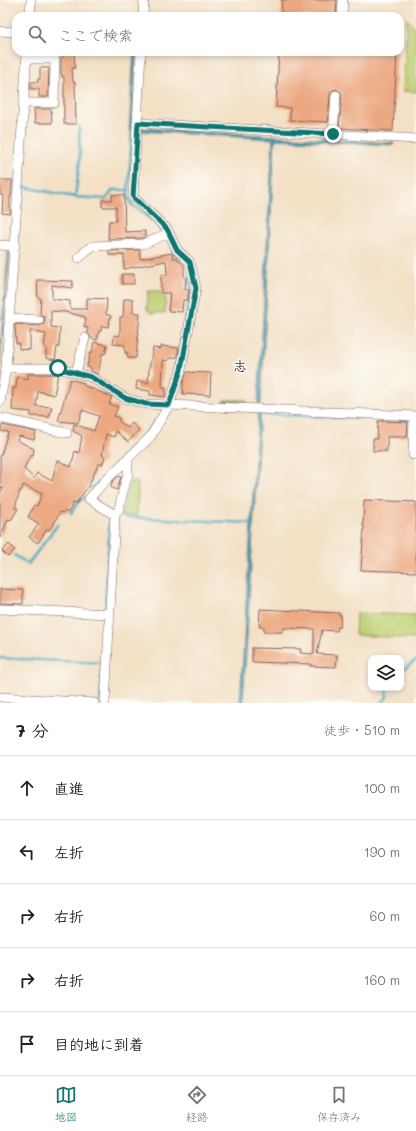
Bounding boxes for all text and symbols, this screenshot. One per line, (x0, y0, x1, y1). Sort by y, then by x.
search box (12, 12, 404, 56)
icon: search (26, 23, 48, 45)
text: ここで検索 (58, 25, 133, 45)
route end (324, 125, 342, 143)
district label: 志 (233, 357, 247, 374)
route start (49, 359, 67, 377)
map controls (368, 655, 404, 691)
button: layers (368, 655, 404, 691)
text: 7 分 (16, 719, 49, 741)
text: 徒歩 · 510 m (324, 721, 400, 738)
icon: ahead (16, 777, 38, 799)
text: 直進 (54, 778, 84, 798)
text: 100 m (364, 779, 400, 796)
icon: left (16, 841, 38, 863)
text: 左折 (54, 842, 84, 862)
text: 190 m (364, 843, 400, 860)
icon: right (16, 905, 38, 927)
text: 右折 (54, 906, 84, 926)
text: 60 m (370, 907, 400, 924)
icon: right (16, 969, 38, 991)
text: 右折 (54, 970, 84, 990)
text: 160 m (364, 971, 400, 988)
icon: arrive (16, 1033, 38, 1055)
text: 目的地に到着 (54, 1034, 144, 1054)
tab: 地図 (55, 1084, 77, 1124)
tab: 経路 (186, 1084, 208, 1124)
tab: 保存済み (317, 1084, 361, 1124)

